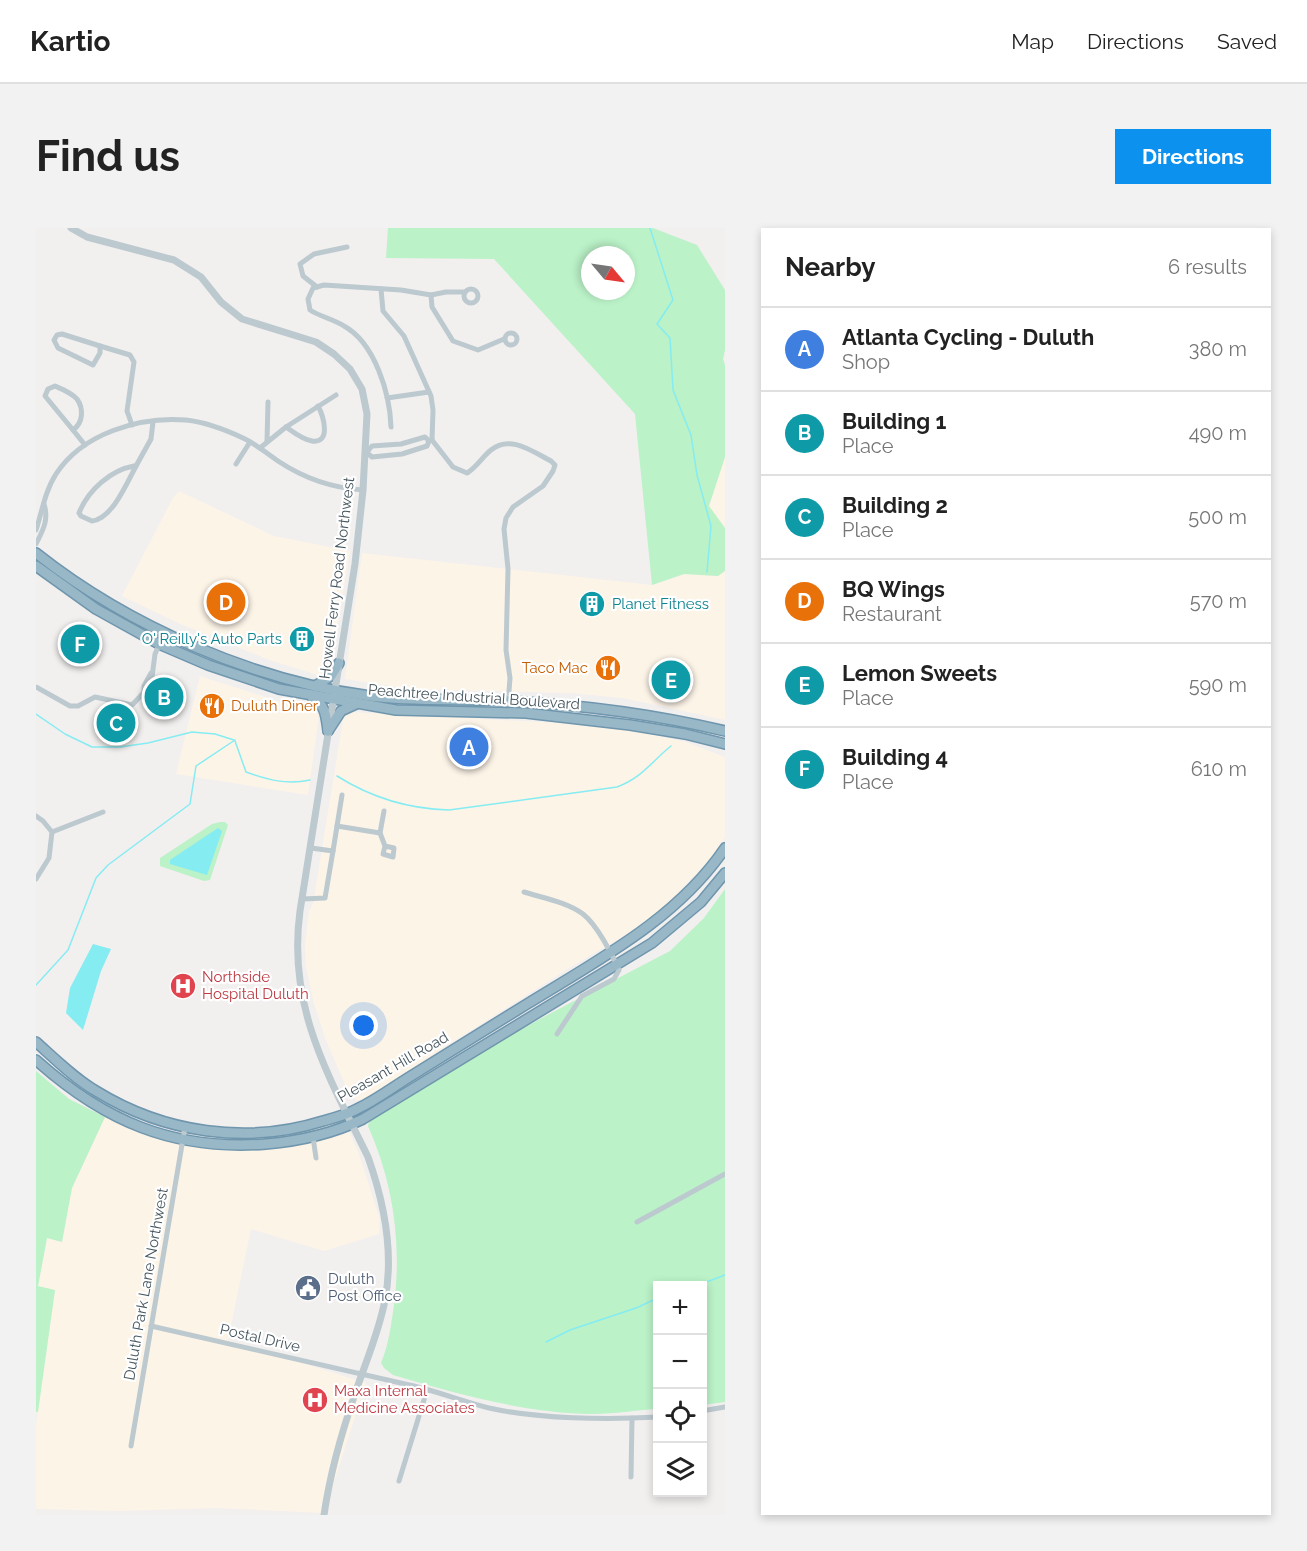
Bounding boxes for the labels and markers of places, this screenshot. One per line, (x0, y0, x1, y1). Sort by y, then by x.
pin: D (206, 580, 246, 625)
building icon: Planet Fitness (577, 589, 607, 619)
place label: Planet Fitness (612, 595, 709, 613)
pin: F (60, 622, 99, 666)
building icon: O' Reilly's Auto Parts (287, 624, 317, 654)
place label: O' Reilly's Auto Parts (142, 630, 282, 648)
restaurant icon: Taco Mac (593, 653, 623, 683)
pin: E (652, 658, 690, 702)
place label: Taco Mac (522, 659, 588, 677)
pin: B (144, 674, 184, 720)
restaurant icon: Duluth Diner (197, 691, 227, 721)
place label: Duluth Diner (231, 697, 319, 715)
pin: C (96, 700, 136, 746)
pin: A (450, 724, 488, 770)
place label: Northside Hospital Duluth (202, 968, 309, 1003)
hospital icon: Northside Hospital Duluth (168, 971, 198, 1001)
place label: Duluth Post Office (328, 1270, 402, 1305)
public building icon: Duluth Post Office (293, 1273, 323, 1303)
place label: Maxa Internal Medicine Associates (334, 1382, 475, 1417)
hospital icon: Maxa Internal Medicine Associates (300, 1385, 330, 1415)

